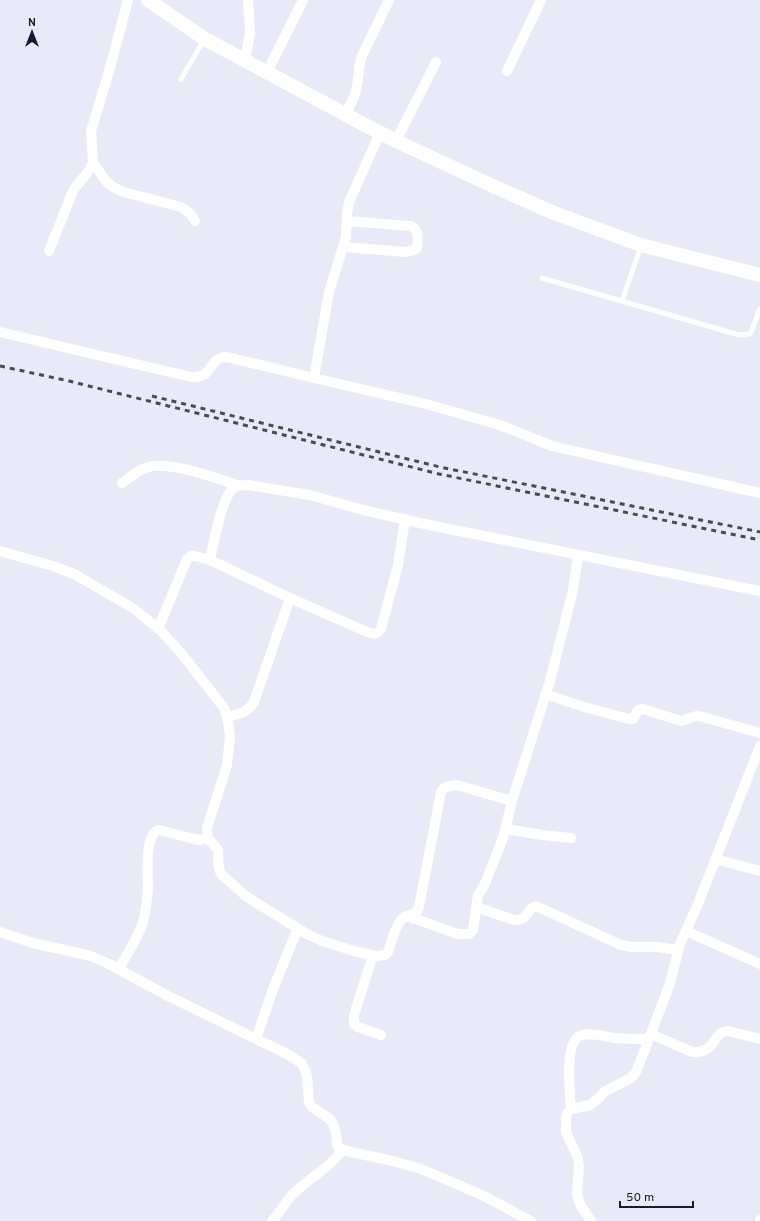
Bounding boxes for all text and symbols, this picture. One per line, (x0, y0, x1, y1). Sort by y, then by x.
north arrow (12, 12, 52, 52)
text: N (28, 16, 36, 30)
scale bar (620, 1183, 693, 1209)
text: 50 m (626, 1190, 654, 1206)

